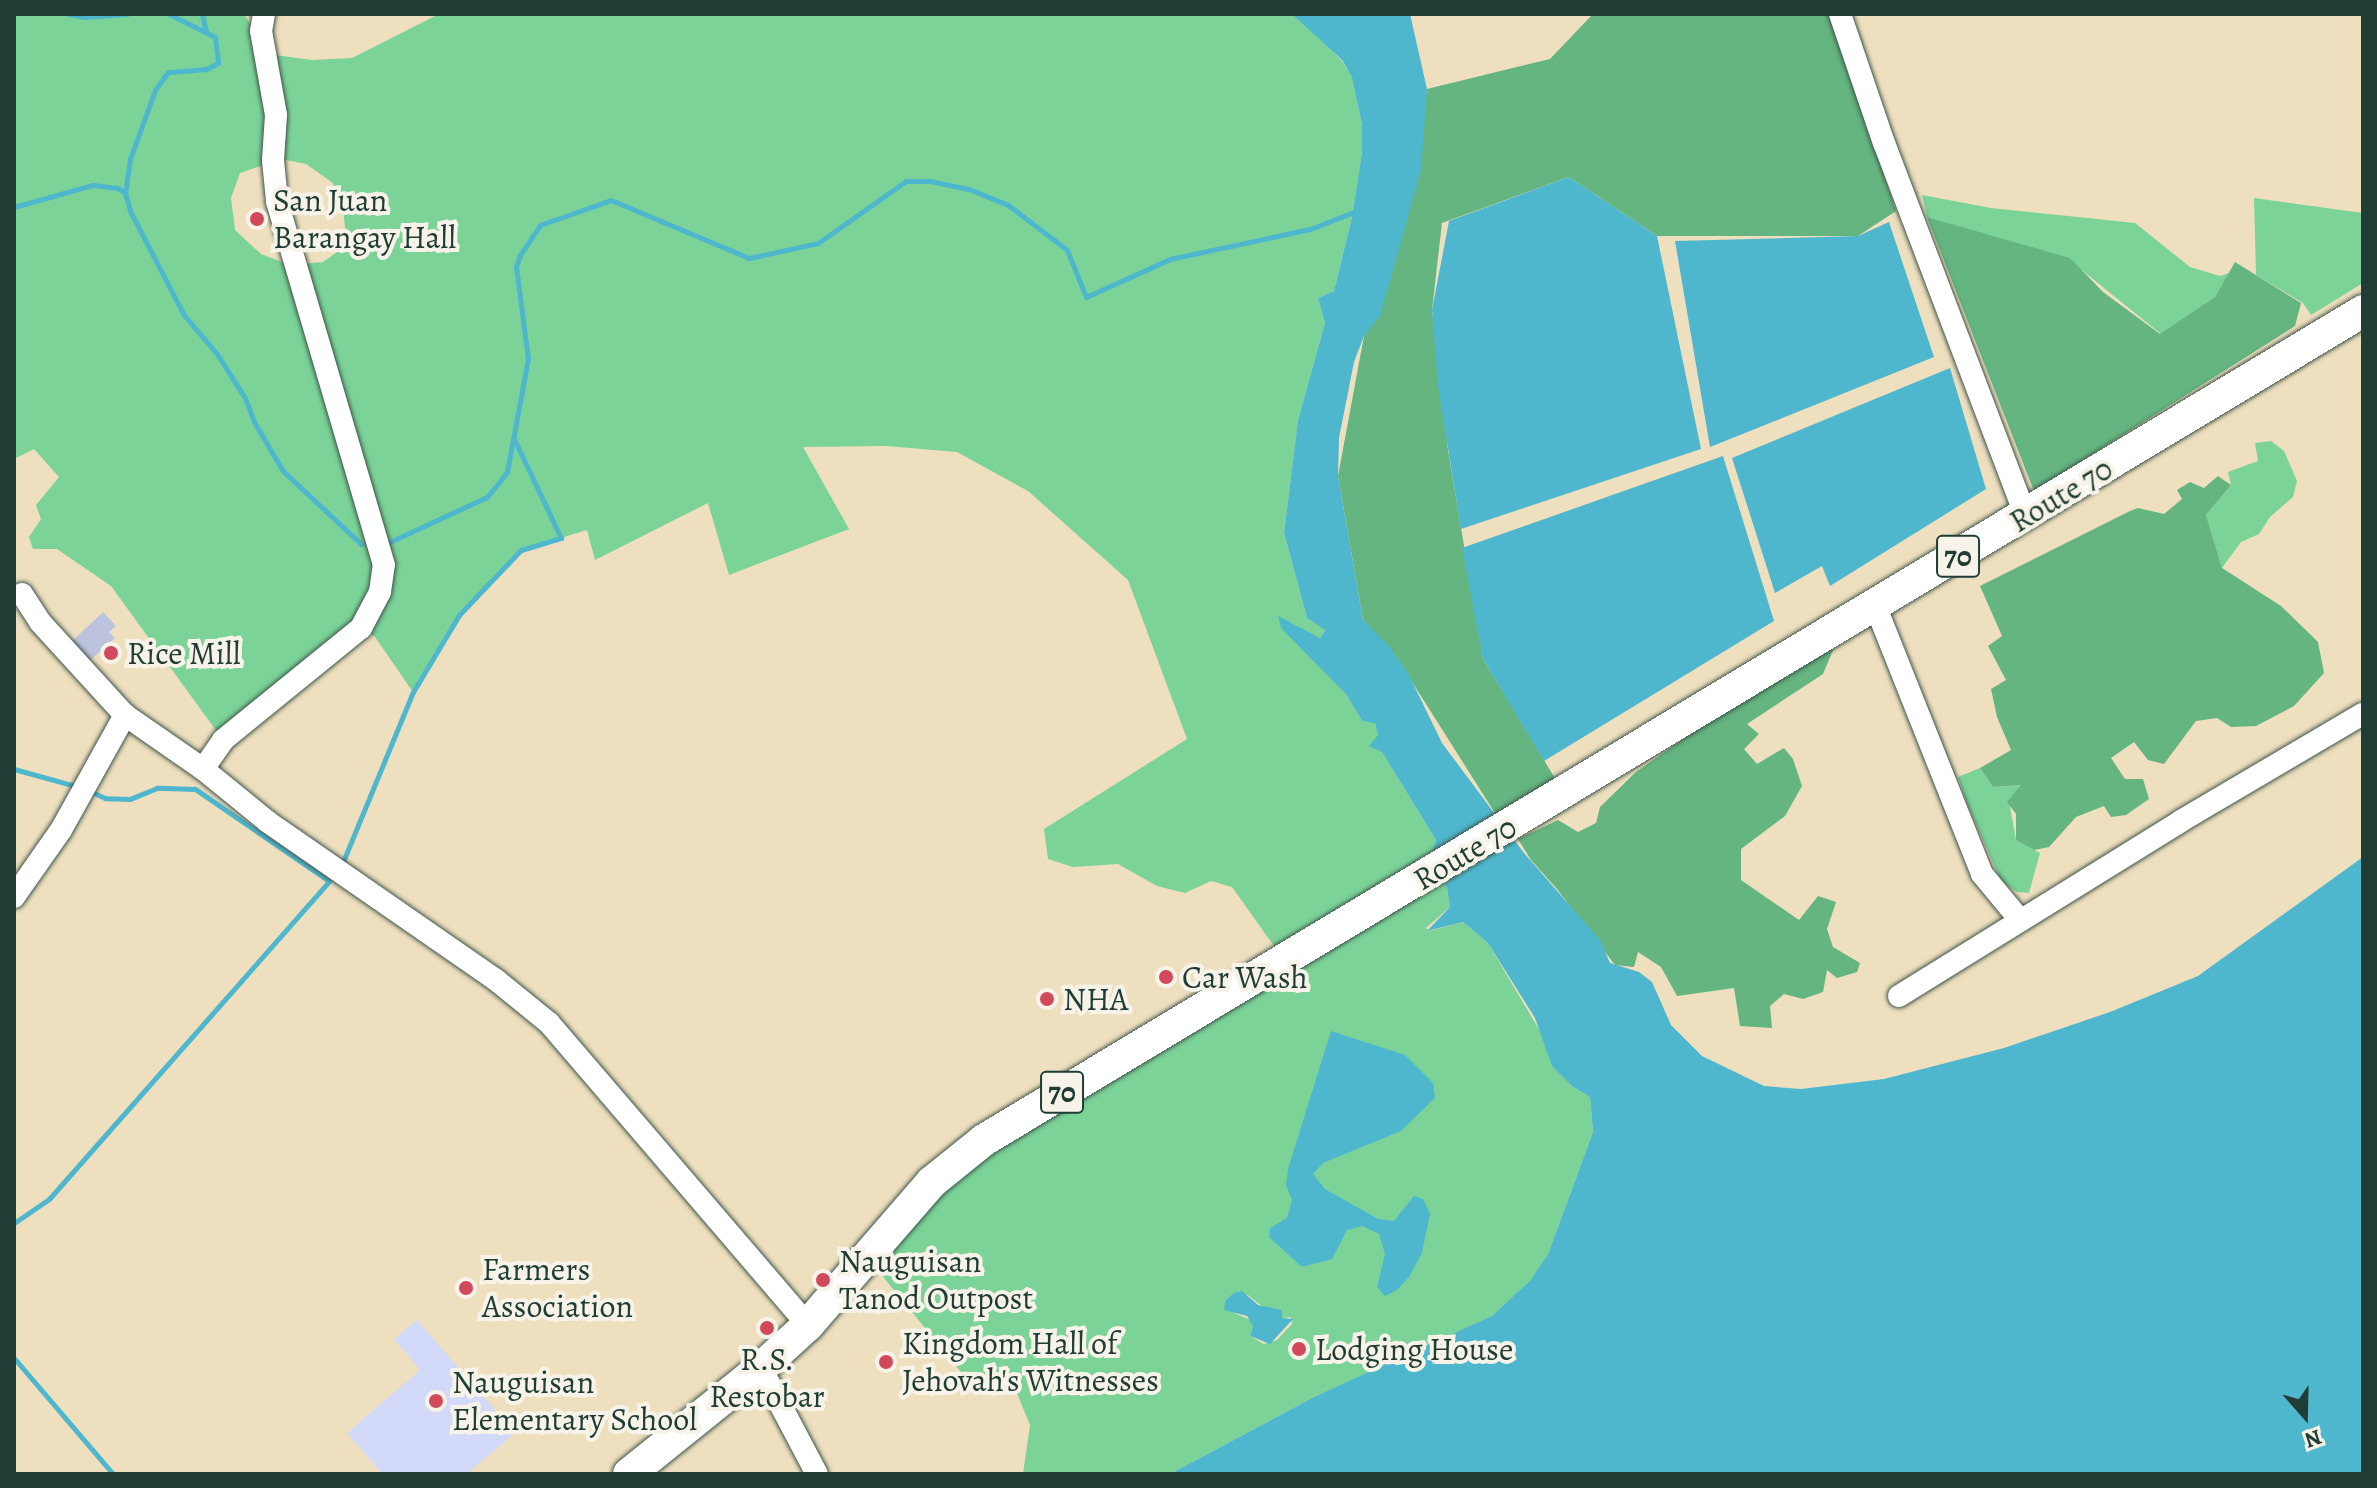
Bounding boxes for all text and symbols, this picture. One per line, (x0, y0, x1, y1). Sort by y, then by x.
place label: San Juan Barangay Hall (273, 182, 456, 257)
marker: San Juan Barangay Hall (248, 210, 266, 228)
street label: Route 70 (2002, 449, 2120, 541)
road number: 70 (1936, 530, 1980, 582)
place label: Rice Mill (127, 634, 240, 672)
marker: Rice Mill (102, 644, 120, 662)
street label: Route 70 (1406, 807, 1524, 899)
place label: Car Wash (1182, 958, 1308, 996)
marker: Car Wash (1157, 968, 1175, 986)
place label: NHA (1063, 980, 1129, 1018)
marker: NHA (1038, 990, 1056, 1008)
road number: 70 (1040, 1066, 1084, 1118)
place label: Nauguisan Tanod Outpost (839, 1243, 1033, 1318)
place label: Farmers Association (482, 1251, 633, 1326)
marker: Nauguisan Tanod Outpost (814, 1271, 832, 1289)
marker: Farmers Association (457, 1279, 475, 1297)
marker: R.S. Restobar (758, 1319, 776, 1337)
place label: Kingdom Hall of Jehovah's Witnesses (902, 1325, 1159, 1400)
place label: Lodging House (1315, 1330, 1513, 1368)
marker: Lodging House (1290, 1340, 1308, 1358)
place label: R.S. Restobar (709, 1341, 825, 1416)
marker: Kingdom Hall of Jehovah's Witnesses (877, 1353, 895, 1371)
place label: Nauguisan Elementary School (452, 1364, 697, 1439)
north arrow (2265, 1376, 2345, 1456)
marker: Nauguisan Elementary School (427, 1392, 445, 1410)
text: N (2301, 1422, 2326, 1455)

